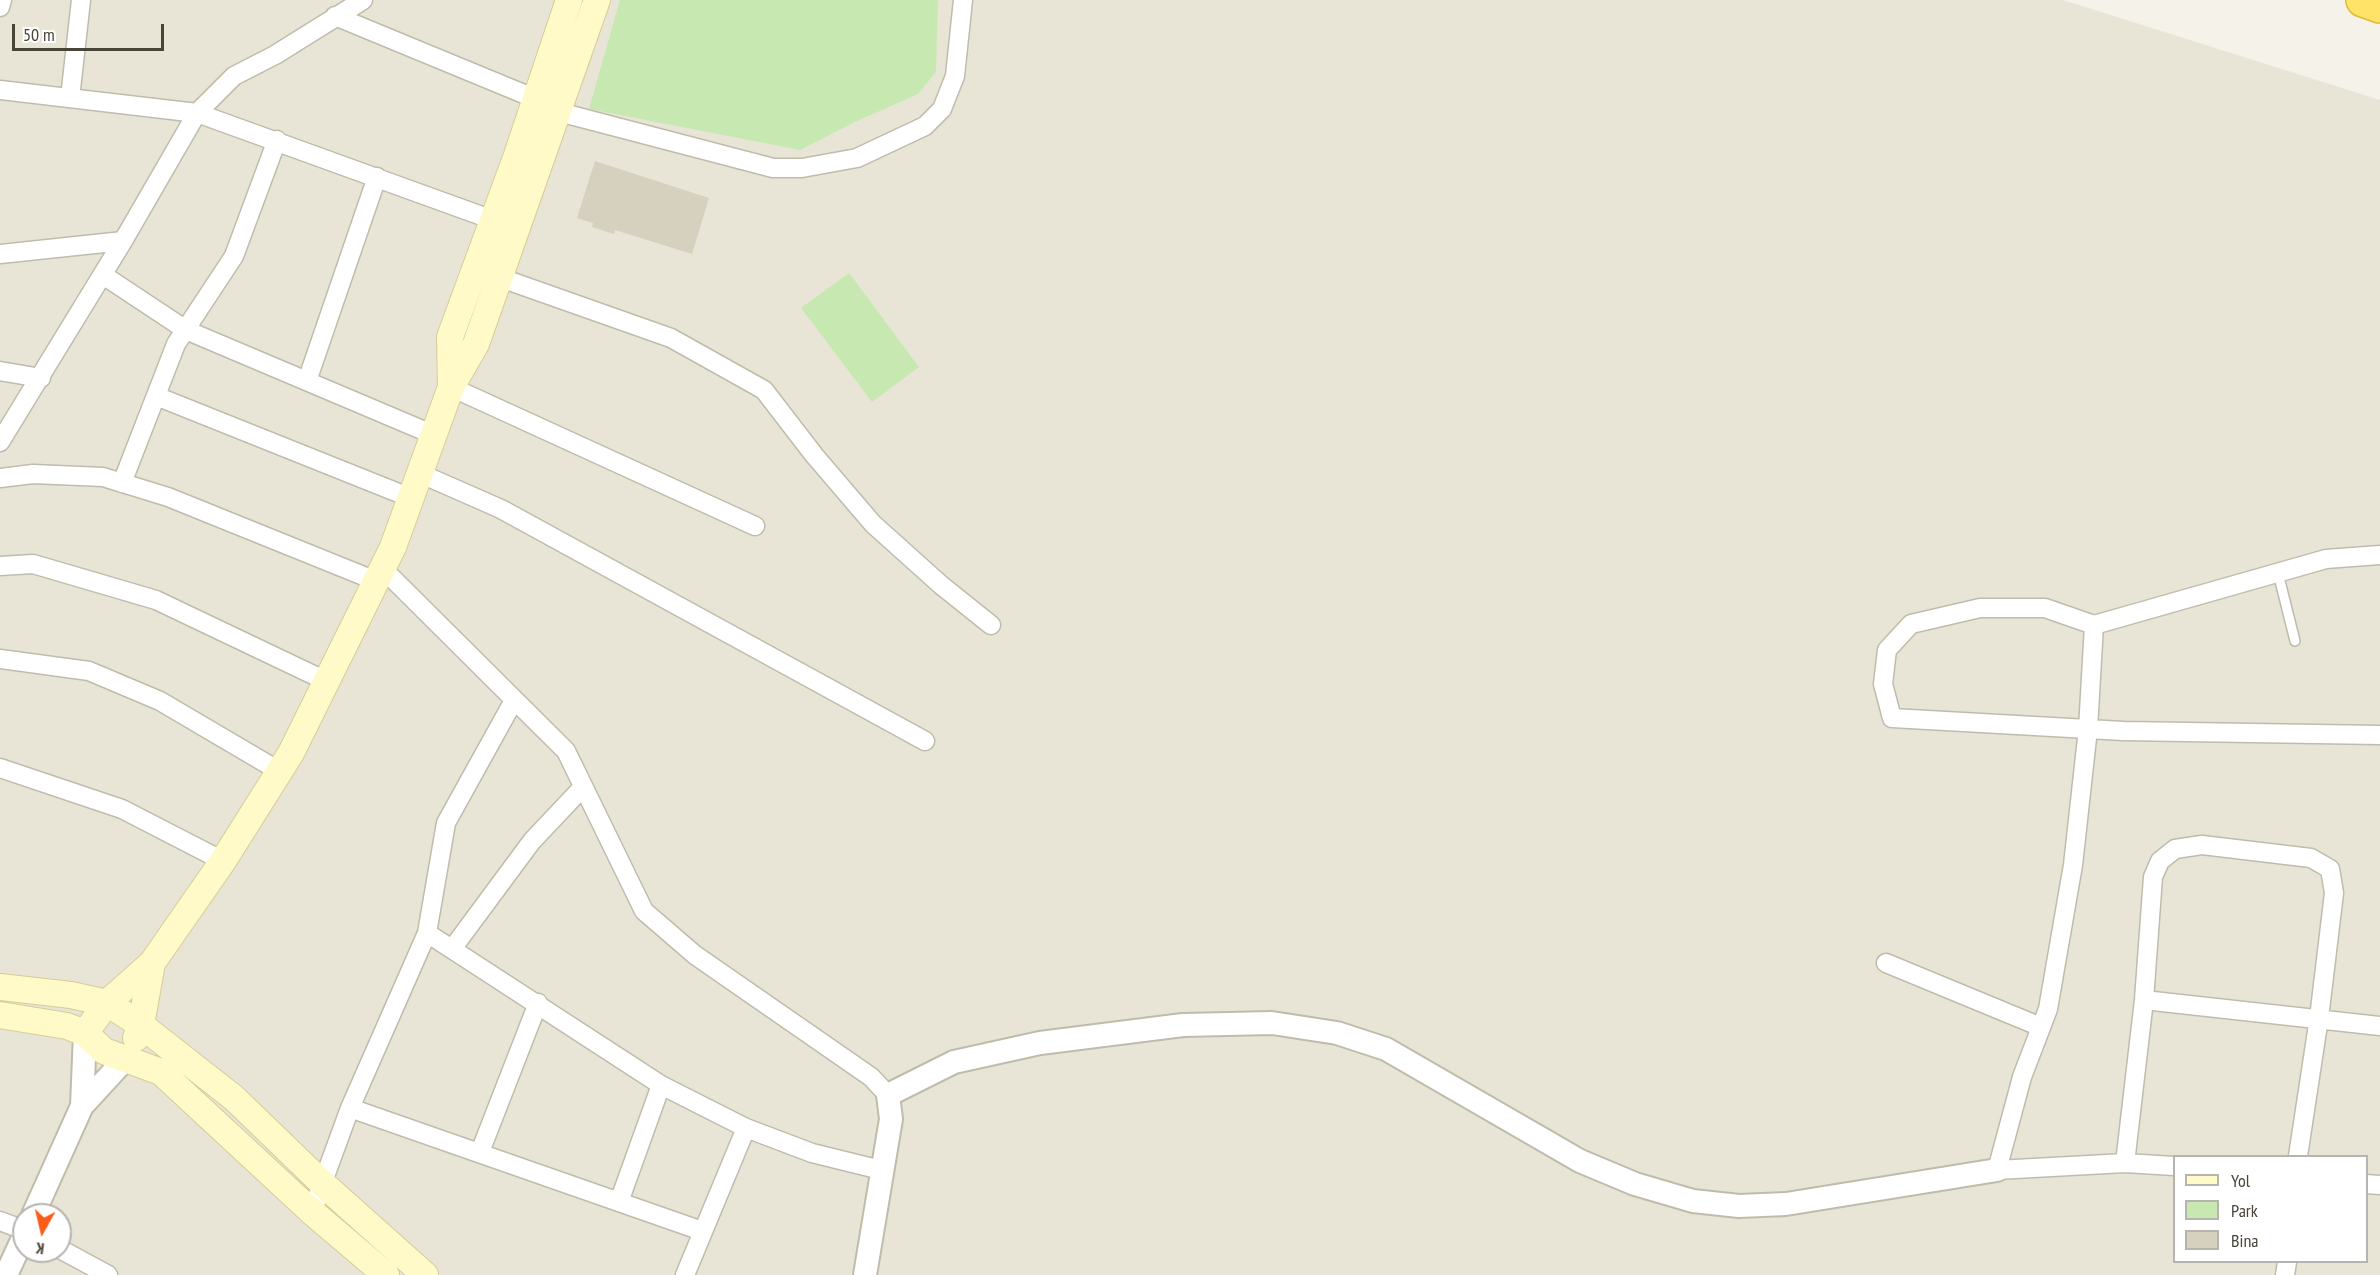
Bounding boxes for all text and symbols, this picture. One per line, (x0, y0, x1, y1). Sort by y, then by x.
scale bar (15, 12, 166, 50)
text: 50 m (23, 23, 55, 46)
legend (2173, 1155, 2368, 1263)
text: Yol (2231, 1169, 2250, 1192)
text: Park (2231, 1199, 2258, 1222)
north arrow (12, 1203, 72, 1263)
text: Bina (2231, 1229, 2259, 1252)
text: K (34, 1238, 45, 1259)

